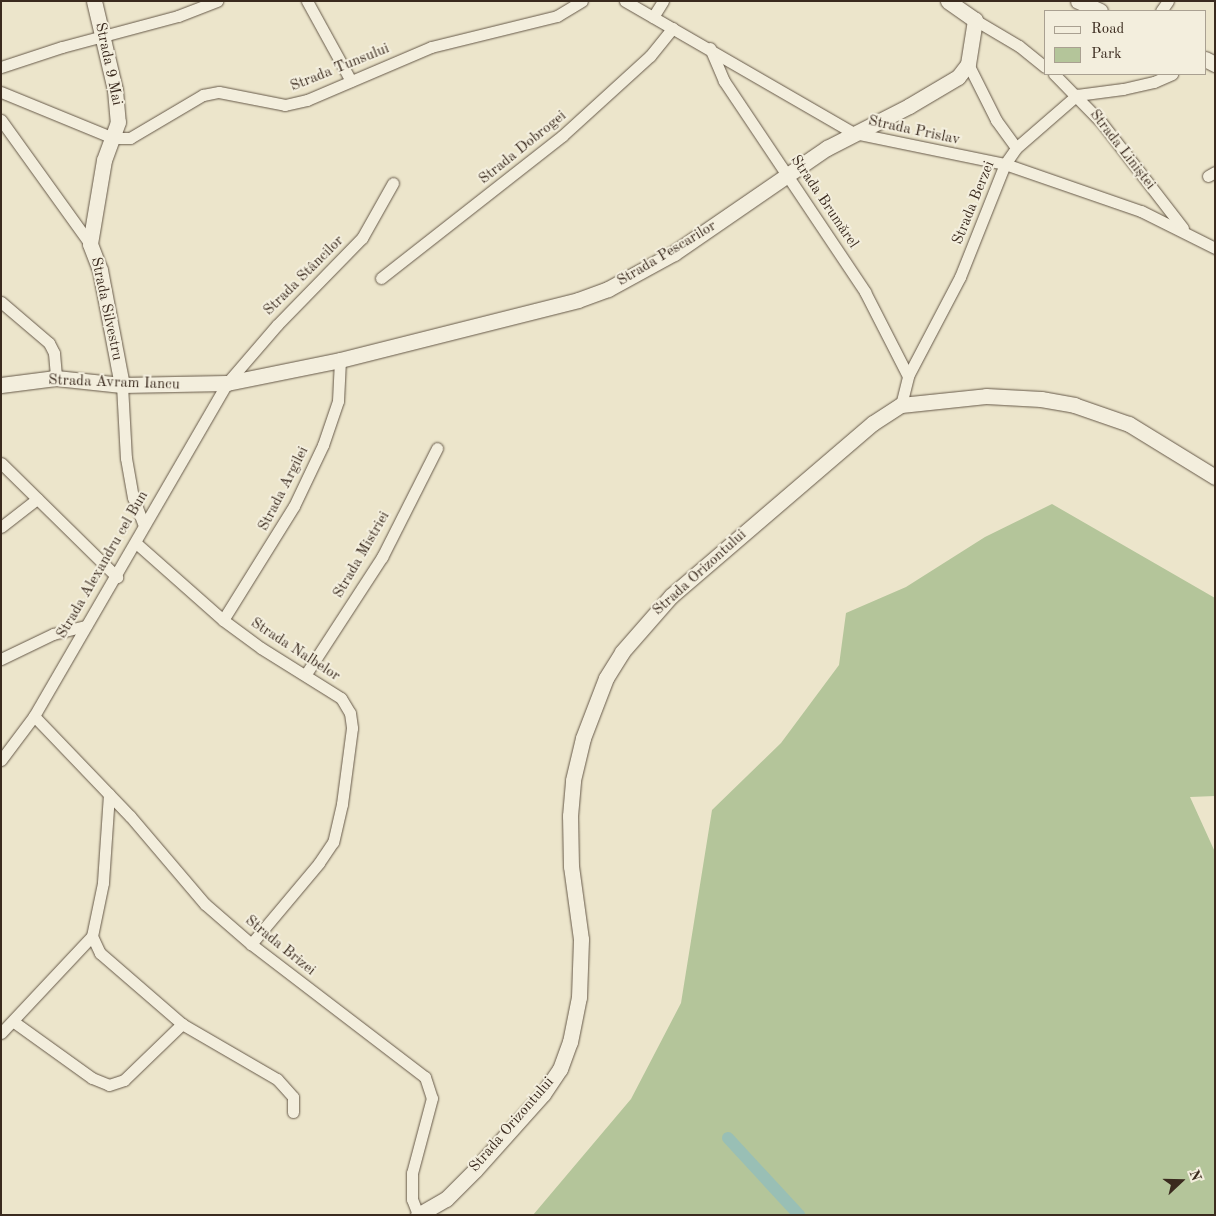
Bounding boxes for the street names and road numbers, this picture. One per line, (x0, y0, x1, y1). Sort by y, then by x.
street label: Strada 9 Mai (90, 21, 126, 107)
street label: Strada Tunsului (288, 40, 392, 96)
street label: Strada Liniștei (1085, 106, 1159, 194)
street label: Strada Dobrogei (476, 107, 570, 189)
street label: Strada Prislav (866, 112, 962, 150)
street label: Strada Brumărel (786, 152, 862, 252)
street label: Strada Berzei (949, 159, 999, 247)
street label: Strada Pescarilor (614, 217, 720, 291)
street label: Strada Stâncilor (260, 232, 348, 320)
street label: Strada Silvestru (86, 256, 126, 362)
street label: Strada Avram Iancu (48, 372, 180, 394)
street label: Strada Argilei (255, 444, 313, 534)
street label: Strada Alexandru cel Bun (53, 488, 153, 642)
street label: Strada Mistriei (330, 508, 394, 602)
street label: Strada Orizontului (649, 526, 751, 620)
street label: Strada Nalbelor (247, 614, 343, 686)
street label: Strada Brizei (241, 912, 319, 980)
street label: Strada Orizontului (466, 1074, 558, 1176)

